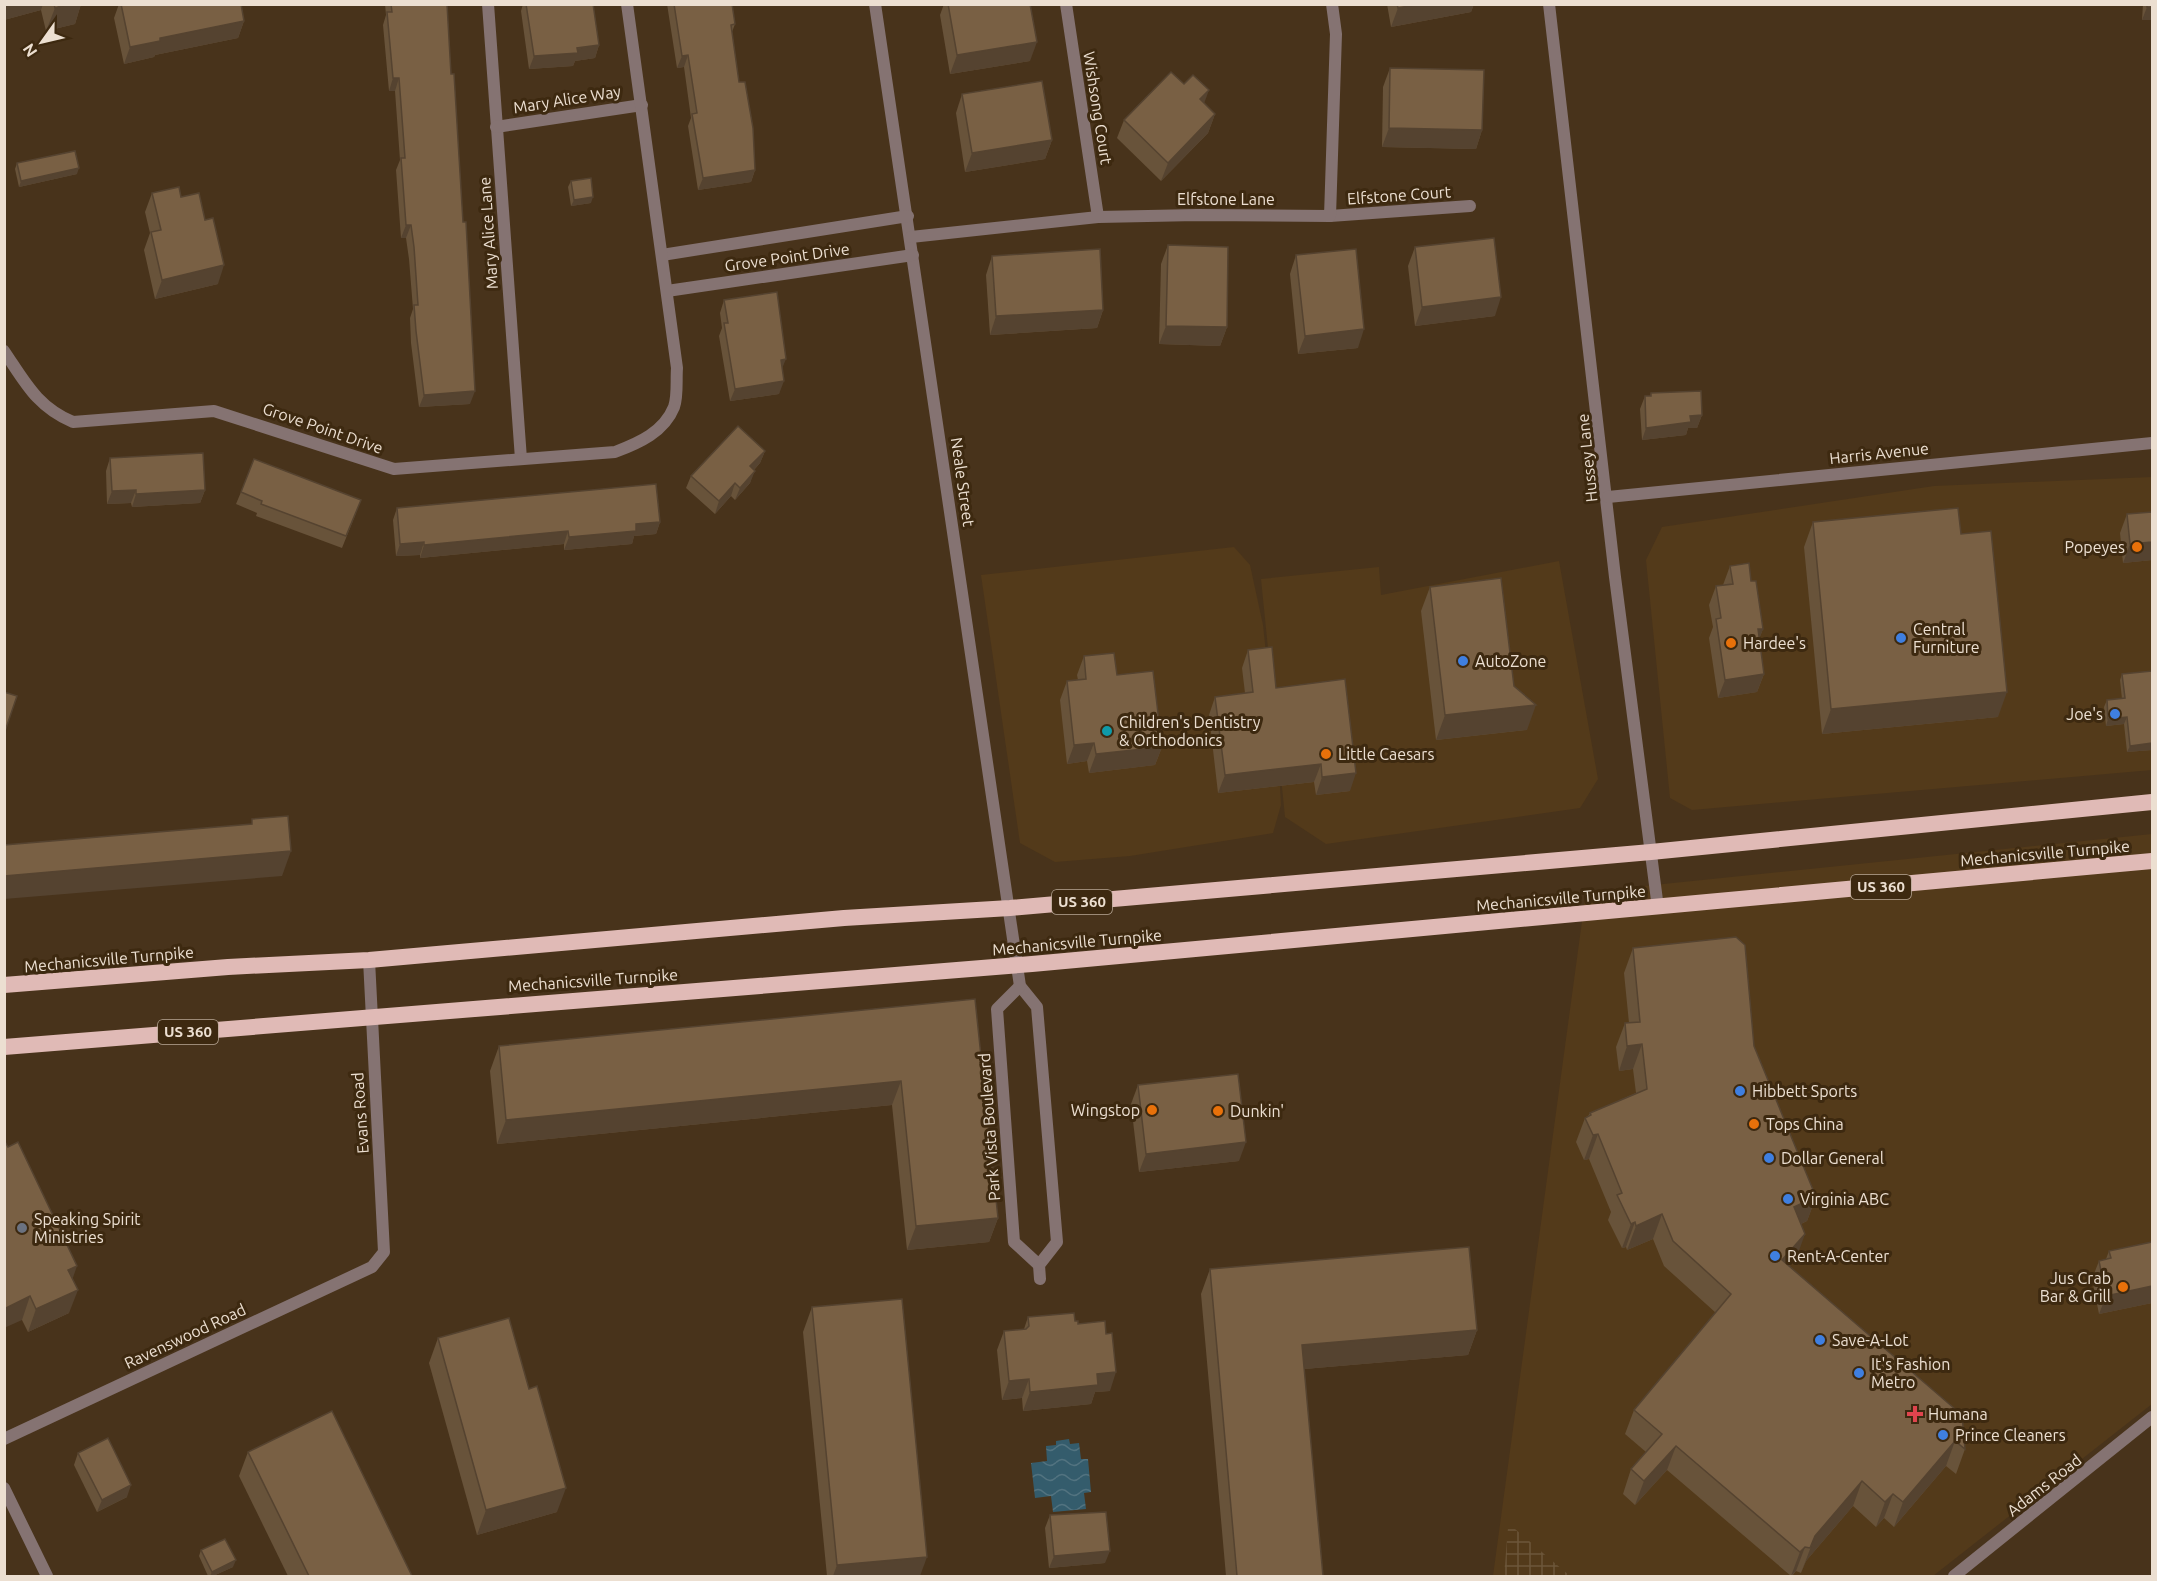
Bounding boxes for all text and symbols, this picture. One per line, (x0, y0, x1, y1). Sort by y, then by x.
north arrow (12, 12, 72, 72)
text: N (19, 40, 40, 60)
street label: Wishsong Court (1080, 50, 1116, 166)
street label: Mary Alice Way (512, 82, 622, 116)
street label: Mary Alice Lane (475, 176, 501, 290)
street label: Elfstone Court (1346, 182, 1452, 208)
street label: Elfstone Lane (1177, 190, 1275, 208)
street label: Grove Point Drive (723, 239, 851, 275)
street label: Grove Point Drive (261, 399, 385, 457)
street label: Hussey Lane (1573, 413, 1601, 503)
street label: Neale Street (948, 436, 978, 528)
street label: Harris Avenue (1828, 439, 1930, 467)
place label: Popeyes (2065, 538, 2125, 556)
marker: Popeyes (2130, 540, 2144, 554)
place label: Central Furniture (1913, 620, 1980, 656)
marker: Central Furniture (1894, 631, 1908, 645)
place label: Hardee's (1743, 634, 1806, 652)
marker: Hardee's (1724, 636, 1738, 650)
place label: AutoZone (1475, 652, 1546, 670)
marker: AutoZone (1456, 654, 1470, 668)
place label: Joe's (2066, 705, 2103, 723)
marker: Joe's (2108, 707, 2122, 721)
place label: Children's Dentistry & Orthodonics (1119, 713, 1261, 749)
marker: Children's Dentistry & Orthodonics (1100, 724, 1114, 738)
place label: Little Caesars (1338, 745, 1434, 763)
marker: Little Caesars (1319, 747, 1333, 761)
street label: Mechanicsville Turnpike (1959, 837, 2131, 869)
road number: US 360 (1851, 875, 1911, 899)
street label: Mechanicsville Turnpike (1475, 882, 1647, 914)
road number: US 360 (1052, 890, 1112, 914)
street label: Mechanicsville Turnpike (991, 926, 1163, 958)
street label: Mechanicsville Turnpike (23, 943, 195, 975)
street label: Mechanicsville Turnpike (507, 965, 679, 995)
road number: US 360 (158, 1020, 218, 1044)
street label: Park Vista Boulevard (975, 1052, 1003, 1202)
street label: Evans Road (348, 1072, 372, 1154)
place label: Hibbett Sports (1752, 1082, 1857, 1100)
marker: Hibbett Sports (1733, 1084, 1747, 1098)
place label: Wingstop (1071, 1101, 1140, 1119)
place label: Dunkin' (1230, 1102, 1284, 1120)
marker: Wingstop (1145, 1103, 1159, 1117)
marker: Dunkin' (1211, 1104, 1225, 1118)
place label: Tops China (1766, 1115, 1844, 1133)
marker: Tops China (1747, 1117, 1761, 1131)
place label: Dollar General (1781, 1149, 1884, 1167)
marker: Dollar General (1762, 1151, 1776, 1165)
place label: Virginia ABC (1800, 1190, 1889, 1208)
marker: Virginia ABC (1781, 1192, 1795, 1206)
place label: Speaking Spirit Ministries (34, 1210, 141, 1246)
marker: Speaking Spirit Ministries (15, 1221, 29, 1235)
place label: Rent-A-Center (1787, 1247, 1889, 1265)
marker: Rent-A-Center (1768, 1249, 1782, 1263)
place label: Jus Crab Bar & Grill (2040, 1269, 2111, 1305)
marker: Jus Crab Bar & Grill (2116, 1280, 2130, 1294)
street label: Ravenswood Road (121, 1300, 249, 1372)
place label: Save-A-Lot (1832, 1331, 1909, 1349)
marker: Save-A-Lot (1813, 1333, 1827, 1347)
place label: It's Fashion Metro (1871, 1355, 1950, 1391)
marker: It's Fashion Metro (1852, 1366, 1866, 1380)
marker: Humana (1906, 1405, 1924, 1423)
place label: Humana (1928, 1405, 1988, 1423)
place label: Prince Cleaners (1955, 1426, 2066, 1444)
marker: Prince Cleaners (1936, 1428, 1950, 1442)
street label: Adams Road (2003, 1450, 2085, 1520)

